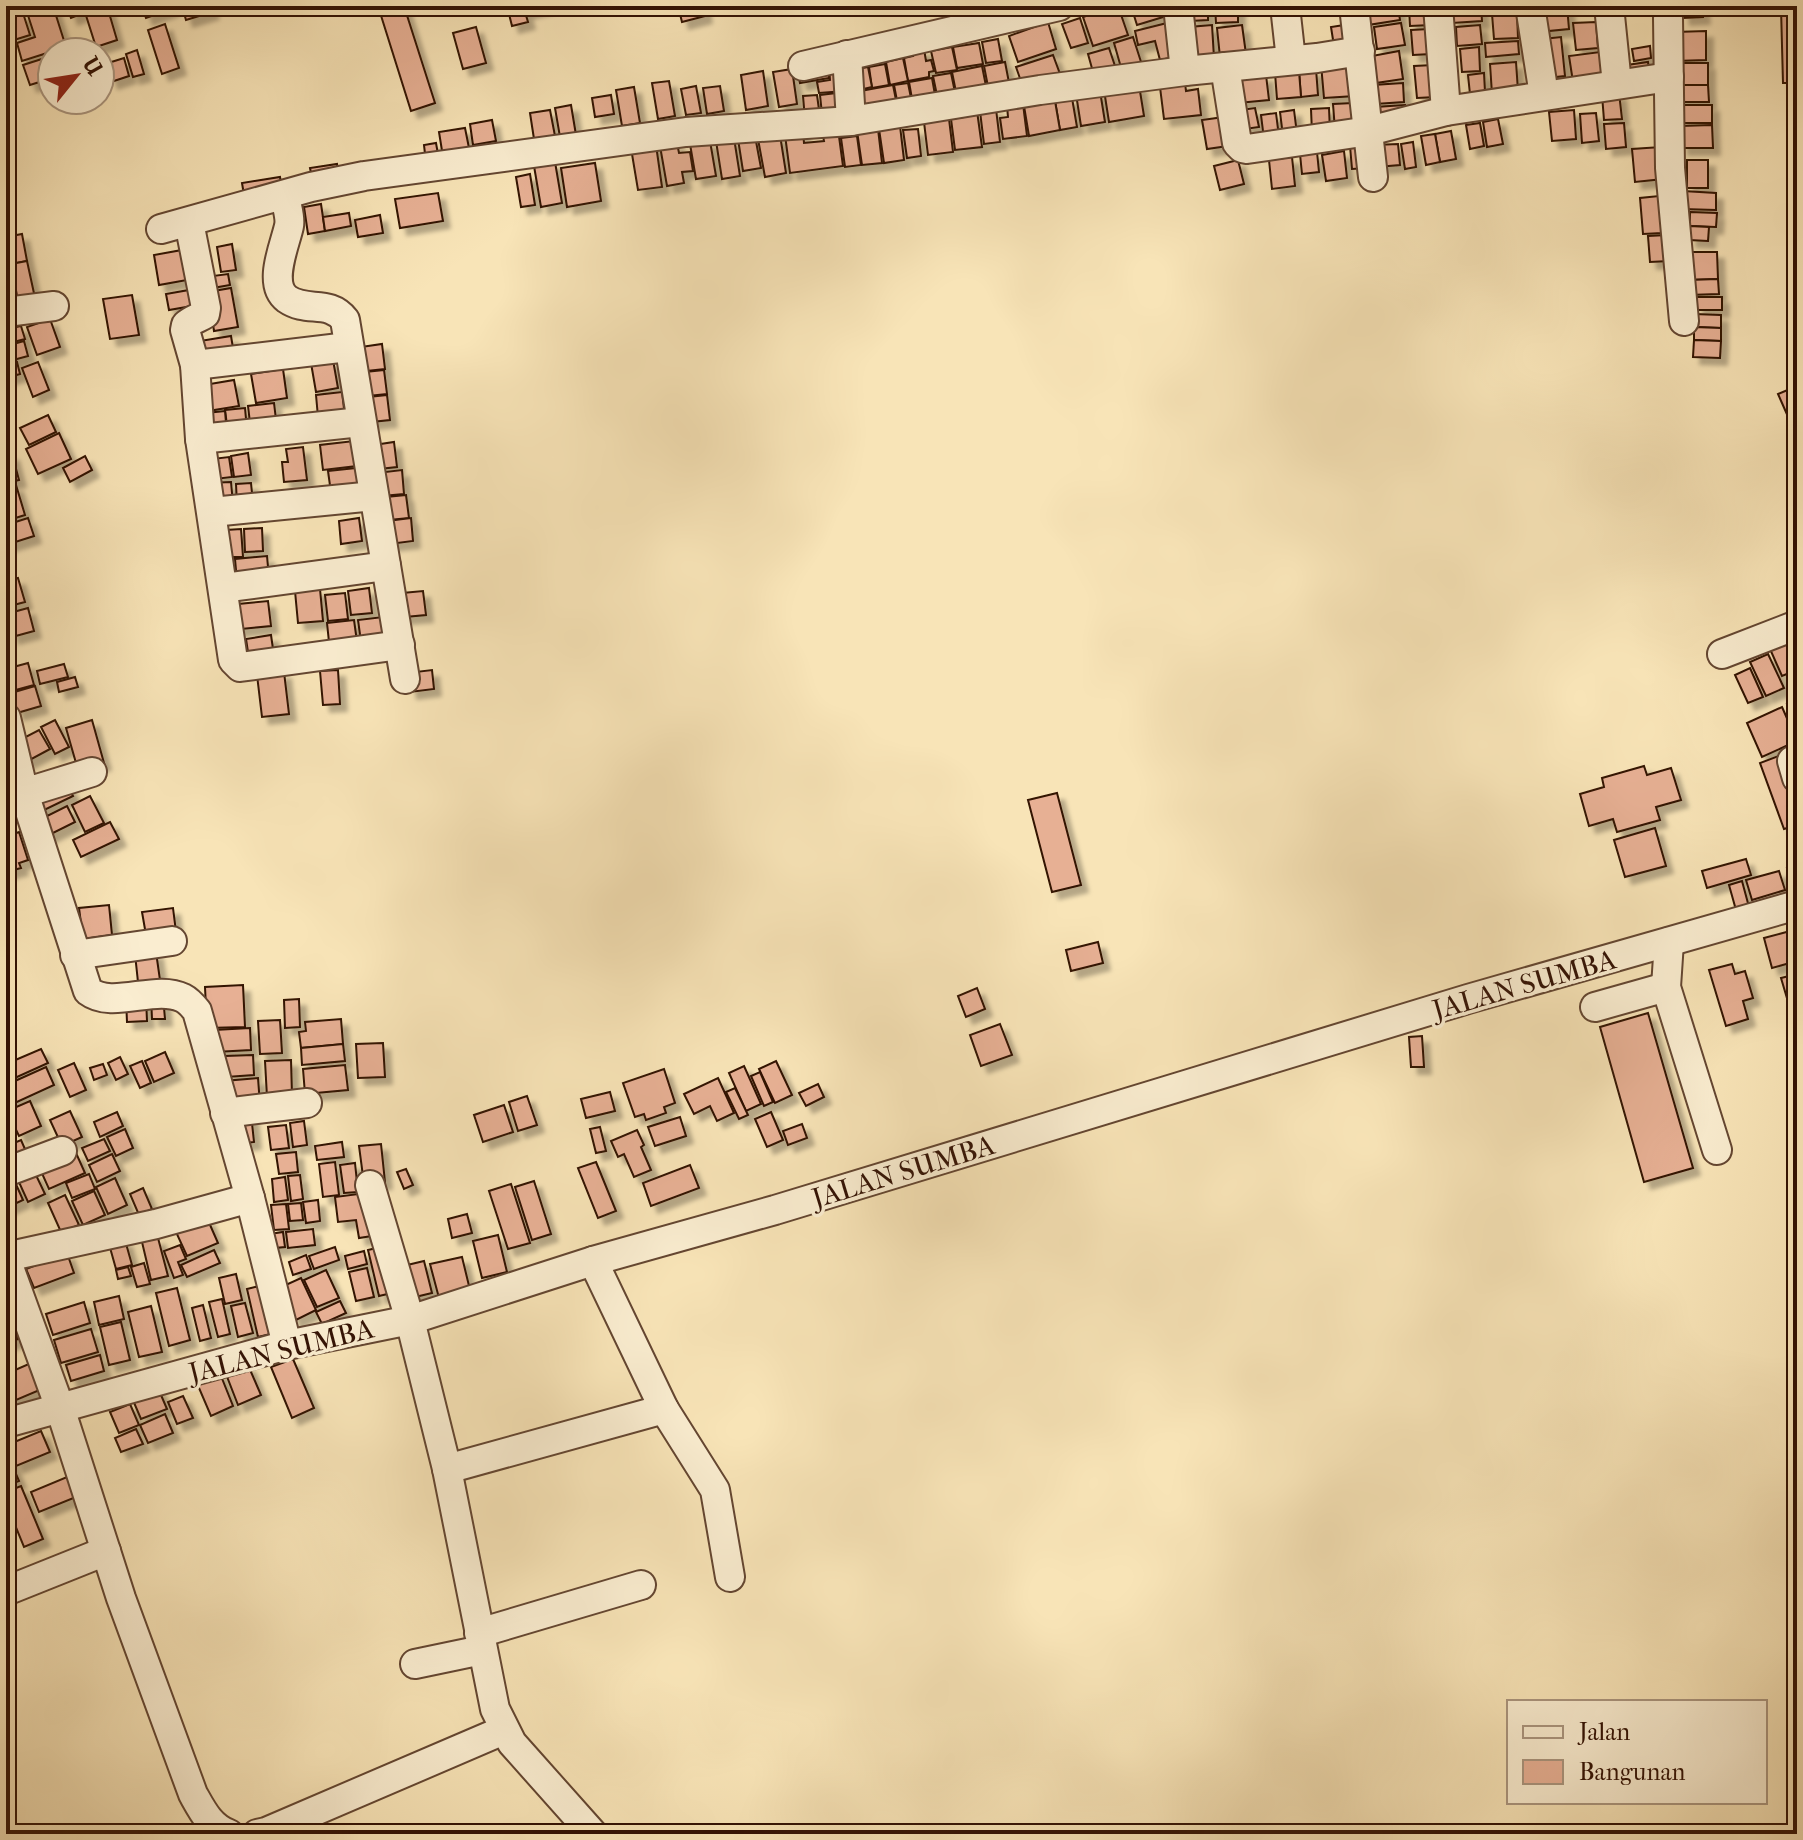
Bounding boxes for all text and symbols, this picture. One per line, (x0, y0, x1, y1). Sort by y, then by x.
north arrow (36, 36, 116, 116)
text: U (76, 52, 108, 81)
street label: JALAN SUMBA (1427, 942, 1621, 1027)
street label: JALAN SUMBA (806, 1128, 999, 1216)
street label: JALAN SUMBA (183, 1311, 378, 1390)
legend (1507, 1700, 1767, 1804)
text: Jalan (1577, 1718, 1630, 1746)
text: Bangunan (1579, 1758, 1685, 1786)

